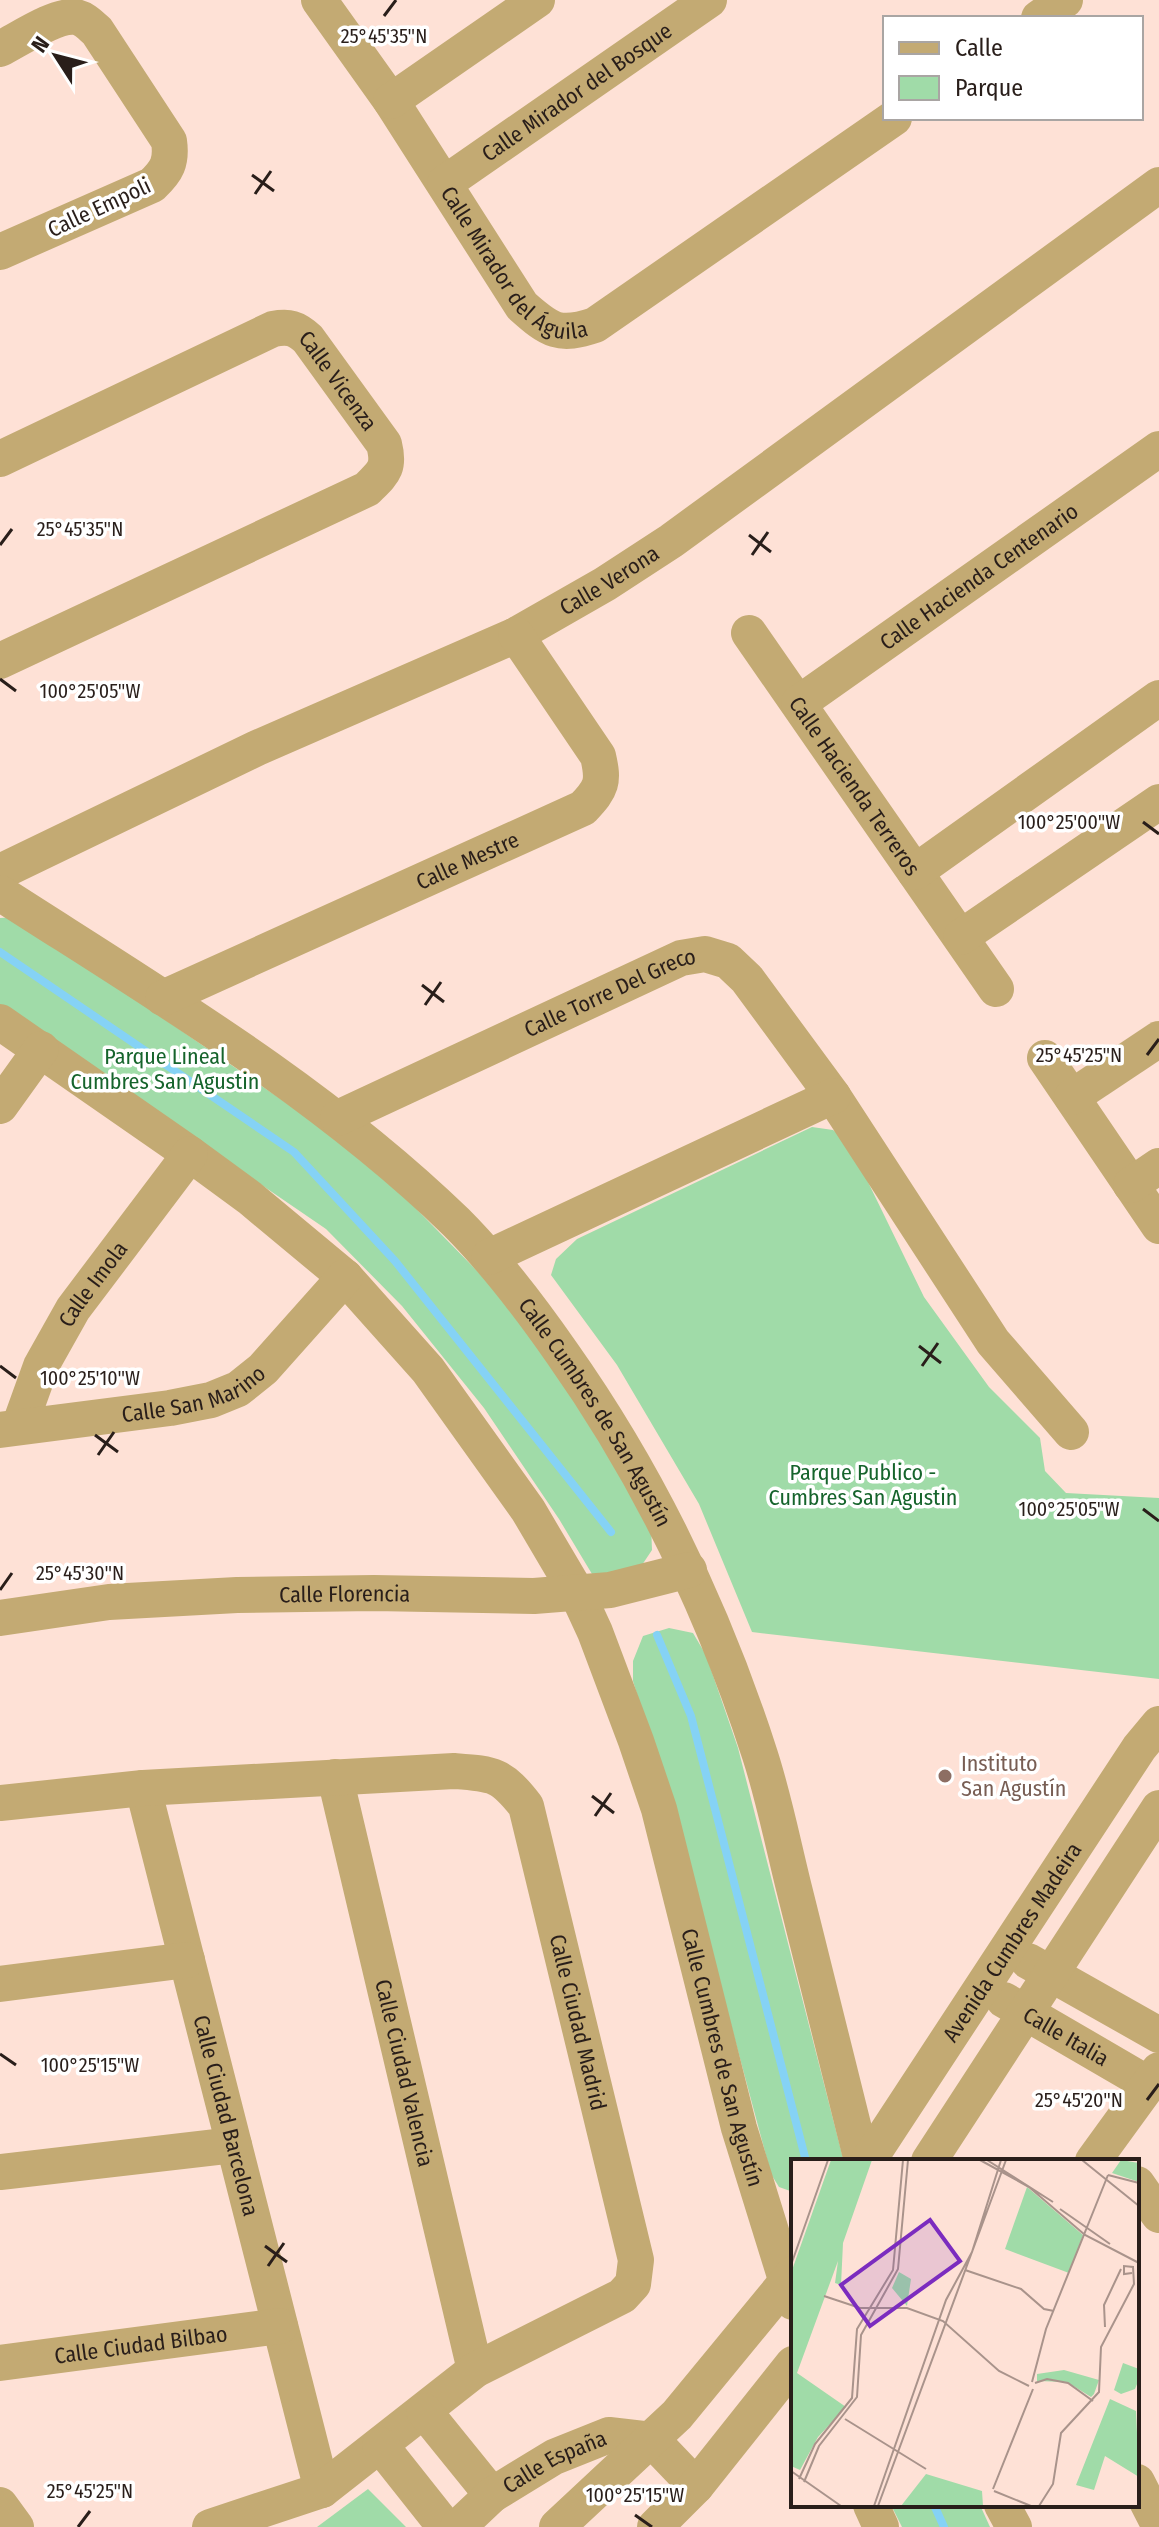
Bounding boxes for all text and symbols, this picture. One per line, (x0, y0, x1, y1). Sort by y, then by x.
north arrow (16, 16, 96, 96)
legend (883, 16, 1143, 120)
street label: Calle Mirador del Bosque (477, 17, 677, 167)
text: 25°45'35"N (341, 24, 427, 48)
text: N (25, 31, 55, 58)
text: Calle (955, 34, 1003, 62)
text: Parque (955, 74, 1023, 102)
street label: Calle Empoli (43, 172, 155, 243)
street label: Calle Mirador del Águila (435, 181, 590, 345)
street label: Calle Vicenza (293, 325, 383, 436)
street label: Calle Hacienda Centenario (875, 497, 1083, 656)
text: 25°45'35"N (37, 517, 123, 541)
street label: Calle Verona (555, 540, 664, 621)
text: 100°25'05"W (40, 679, 140, 703)
street label: Calle Hacienda Terreros (783, 691, 926, 881)
text: 100°25'00"W (1018, 810, 1120, 834)
street label: Calle Mestre (412, 826, 523, 896)
street label: Calle Torre Del Greco (520, 943, 698, 1043)
park label: Parque Lineal Cumbres San Agustin (71, 1043, 259, 1095)
text: 25°45'25"N (1036, 1043, 1122, 1067)
street label: Calle Imola (53, 1236, 133, 1332)
street label: Calle Cumbres de San Agustín (513, 1293, 677, 1531)
street label: Calle San Marino (120, 1360, 271, 1428)
text: 100°25'10"W (40, 1366, 140, 1390)
park label: Parque Publico - Cumbres San Agustin (769, 1459, 957, 1511)
text: 100°25'05"W (1019, 1497, 1119, 1521)
text: 25°45'30"N (36, 1561, 124, 1585)
street label: Calle Florencia (279, 1580, 410, 1608)
place label: Instituto San Agustín (961, 1750, 1066, 1802)
marker: Instituto San Agustín (936, 1767, 954, 1785)
street label: Avenida Cumbres Madeira (937, 1837, 1087, 2047)
street label: Calle Cumbres de San Agustín (675, 1926, 769, 2190)
street label: Calle Ciudad Madrid (544, 1932, 612, 2113)
street label: Calle Ciudad Valencia (369, 1977, 440, 2169)
street label: Calle Italia (1018, 2001, 1114, 2072)
street label: Calle Ciudad Barcelona (187, 2012, 265, 2219)
text: 100°25'15"W (41, 2053, 139, 2077)
text: 25°45'20"N (1035, 2088, 1123, 2112)
inset map (791, 2159, 1139, 2507)
street label: Calle Ciudad Bilbao (53, 2320, 229, 2370)
street label: Calle España (498, 2424, 611, 2499)
text: 25°45'25"N (47, 2479, 133, 2503)
text: 100°25'15"W (586, 2483, 684, 2507)

